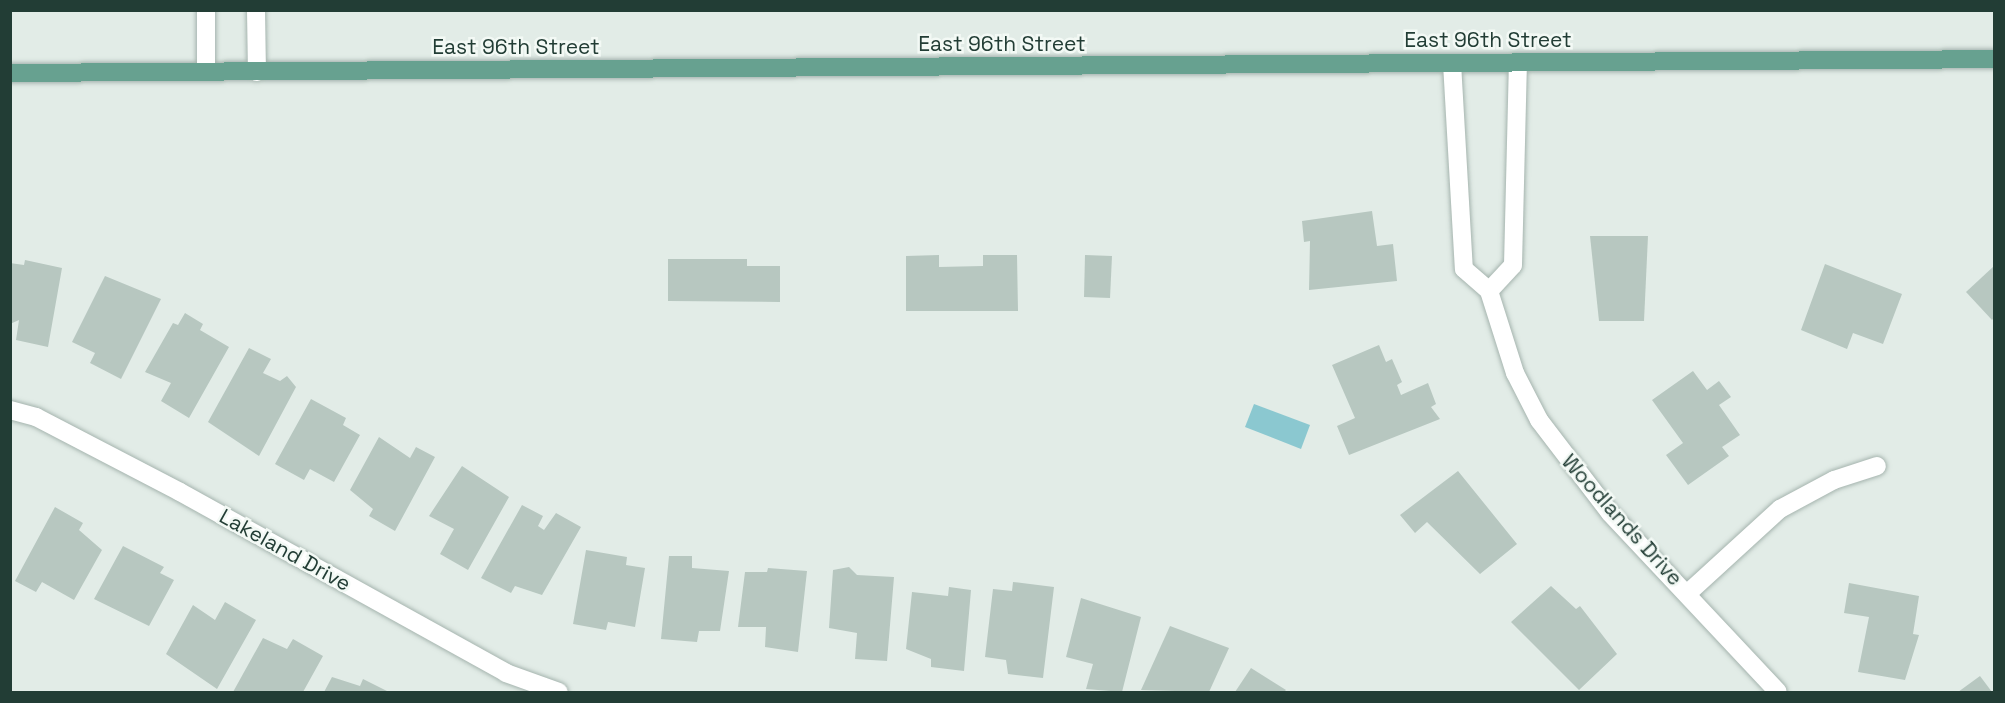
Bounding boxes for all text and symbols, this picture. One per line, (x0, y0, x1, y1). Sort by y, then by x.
street label: East 96th Street (1404, 27, 1572, 53)
street label: East 96th Street (918, 31, 1086, 57)
street label: East 96th Street (432, 34, 600, 60)
street label: Woodlands Drive (1556, 449, 1688, 591)
street label: Lakeland Drive (215, 504, 355, 596)

